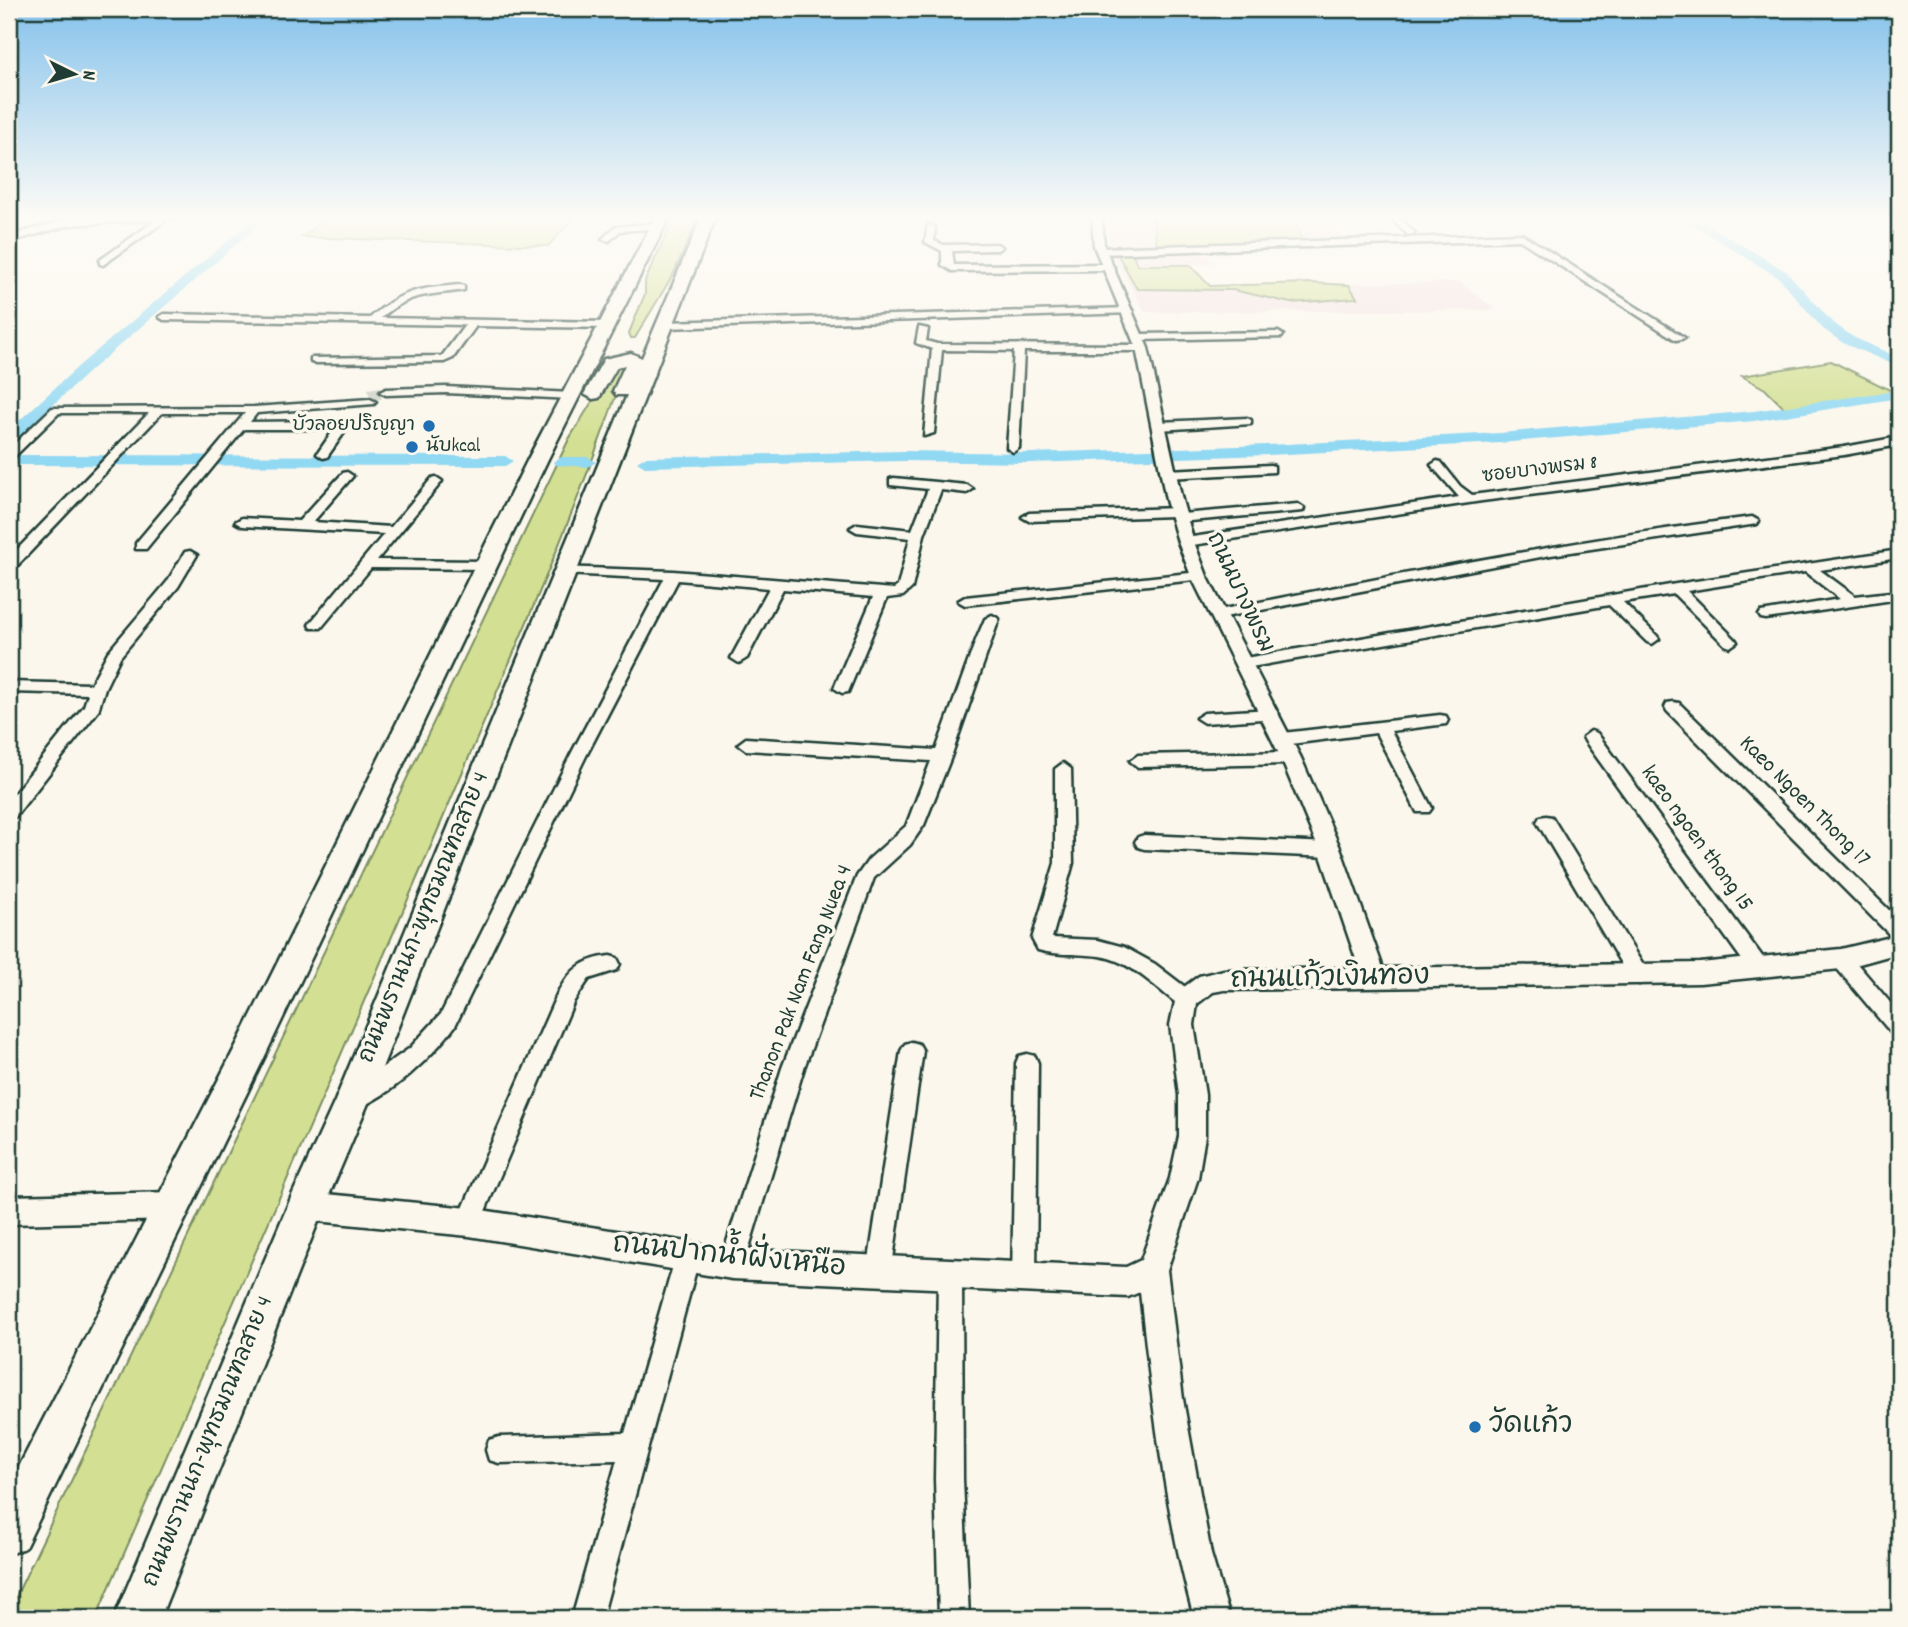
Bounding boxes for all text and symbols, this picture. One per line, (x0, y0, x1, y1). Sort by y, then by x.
north arrow (38, 38, 108, 108)
text: N (74, 69, 101, 81)
place label: บัวลอยปริญญา (293, 413, 415, 440)
marker: บัวลอยปริญญา (421, 418, 437, 434)
place label: นับkcal (426, 434, 481, 461)
marker: นับkcal (404, 439, 420, 455)
street label: ซอยบางพรม 8 (1481, 451, 1599, 491)
street label: ถนนบางพรม (1197, 527, 1281, 659)
street label: Kaeo Ngoen Thong 17 (1731, 729, 1877, 875)
street label: kaeo ngoen thong 15 (1632, 759, 1760, 919)
street label: ถนนพรานนก-พุทธมณฑลสาย 4 (351, 767, 499, 1069)
street label: Thanon Pak Nam Fang Nuea 4 (742, 860, 862, 1106)
street label: ถนนแก้วเงินทอง (1230, 955, 1430, 1002)
street label: ถนนปากน้ำฝั่งเหนือ (610, 1215, 849, 1290)
street label: ถนนพรานนก-พุทธมณฑลสาย 4 (135, 1291, 283, 1593)
place label: วัดแก้ว (1489, 1404, 1572, 1447)
marker: วัดแก้ว (1467, 1419, 1483, 1435)

